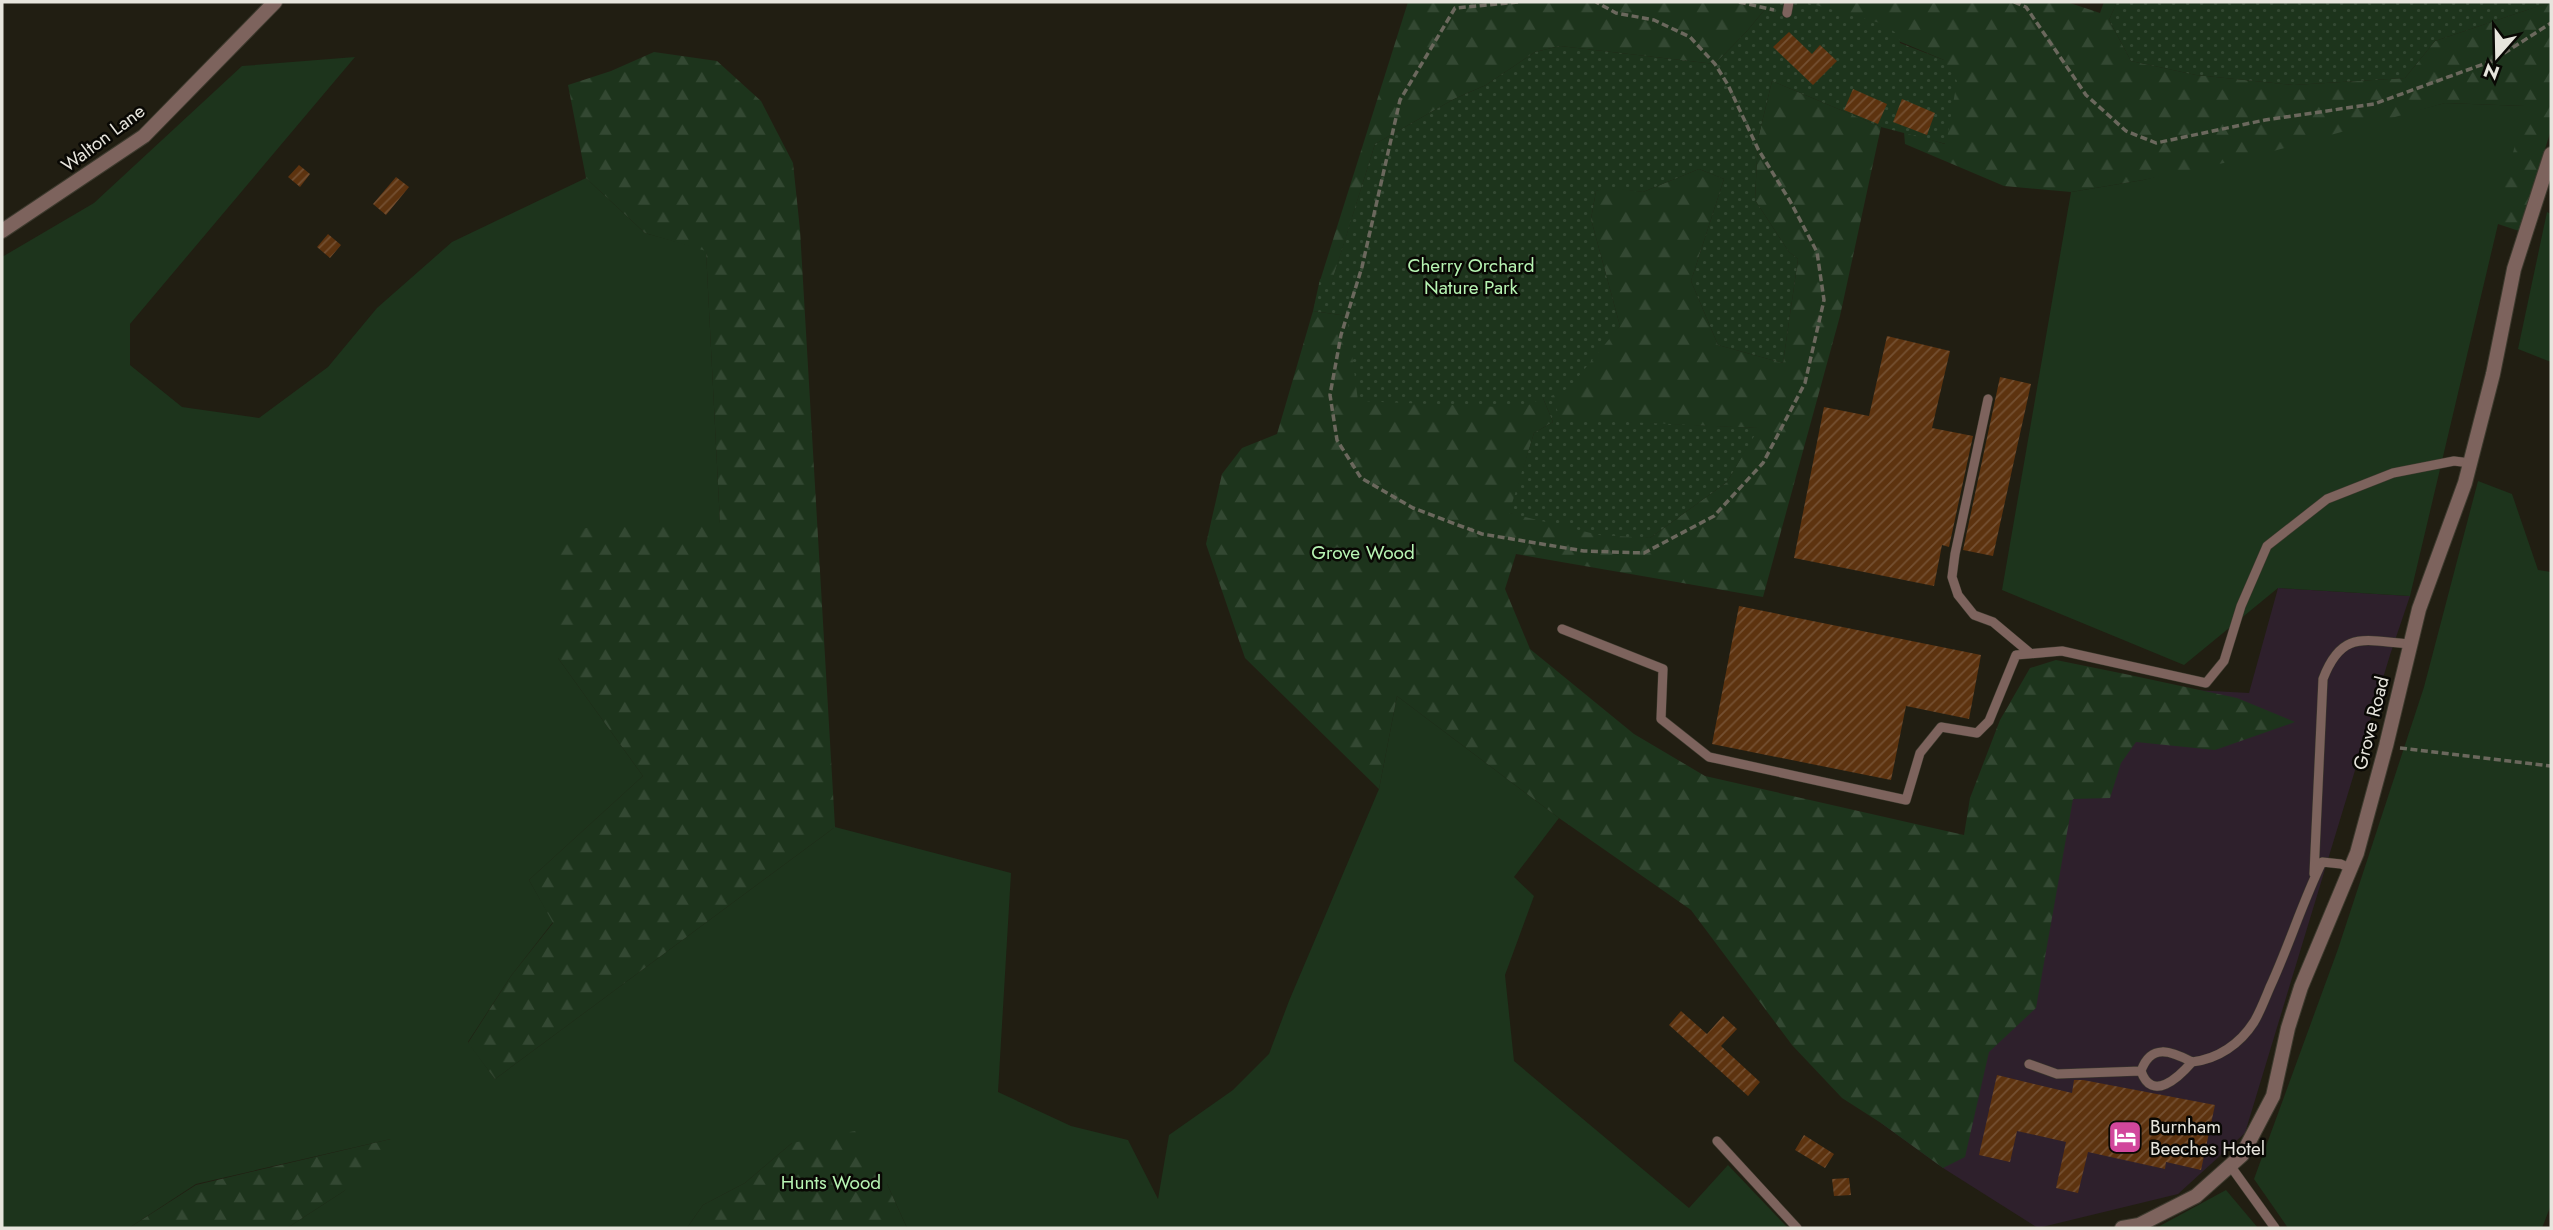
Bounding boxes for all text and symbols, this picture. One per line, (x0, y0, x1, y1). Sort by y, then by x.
north arrow (2462, 21, 2532, 91)
text: N (2480, 56, 2503, 87)
street label: Walton Lane (56, 97, 151, 178)
park label: Cherry Orchard Nature Park (1407, 252, 1535, 301)
park label: Grove Wood (1311, 539, 1415, 566)
street label: Grove Road (2346, 673, 2396, 773)
place label: Burnham Beeches Hotel (2150, 1113, 2265, 1162)
hotel icon: Burnham Beeches Hotel (2106, 1118, 2144, 1156)
park label: Hunts Wood (781, 1169, 881, 1196)

